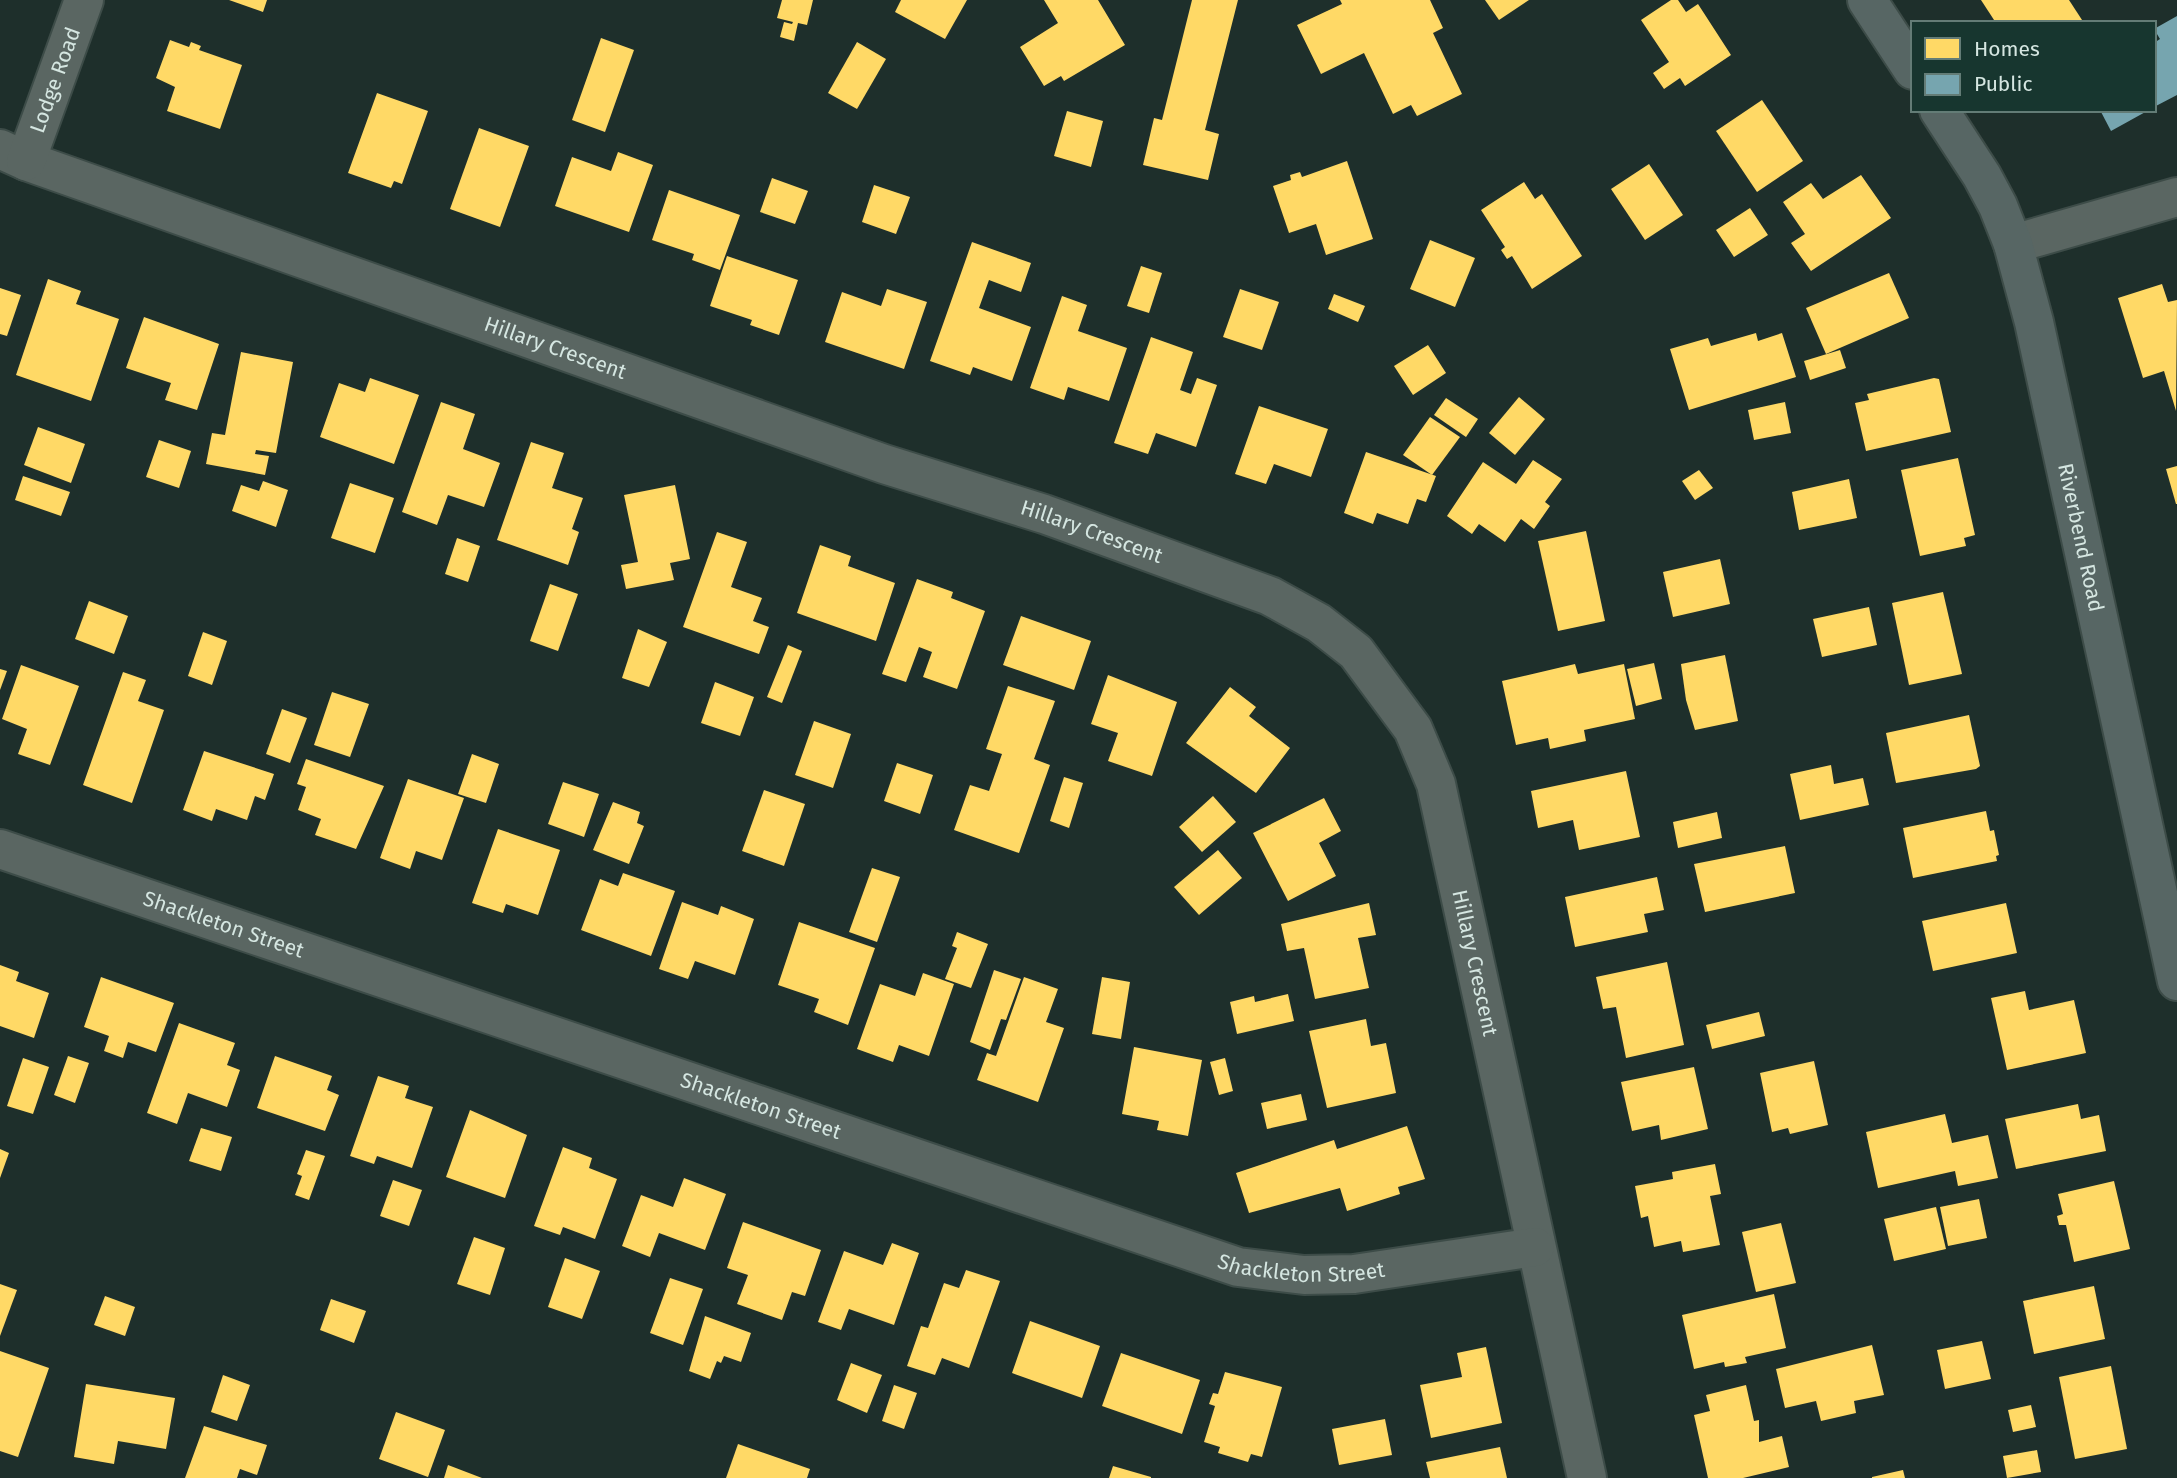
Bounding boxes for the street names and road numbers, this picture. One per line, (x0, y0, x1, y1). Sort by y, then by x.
street label: Lodge Road (24, 24, 86, 137)
street label: Hillary Crescent (481, 311, 630, 385)
street label: Riverbend Road (2052, 461, 2110, 614)
street label: Hillary Crescent (1017, 495, 1167, 569)
street label: Shackleton Street (140, 885, 308, 964)
street label: Hillary Crescent (1446, 887, 1504, 1039)
street label: Shackleton Street (677, 1067, 845, 1145)
street label: Shackleton Street (1214, 1248, 1387, 1289)

